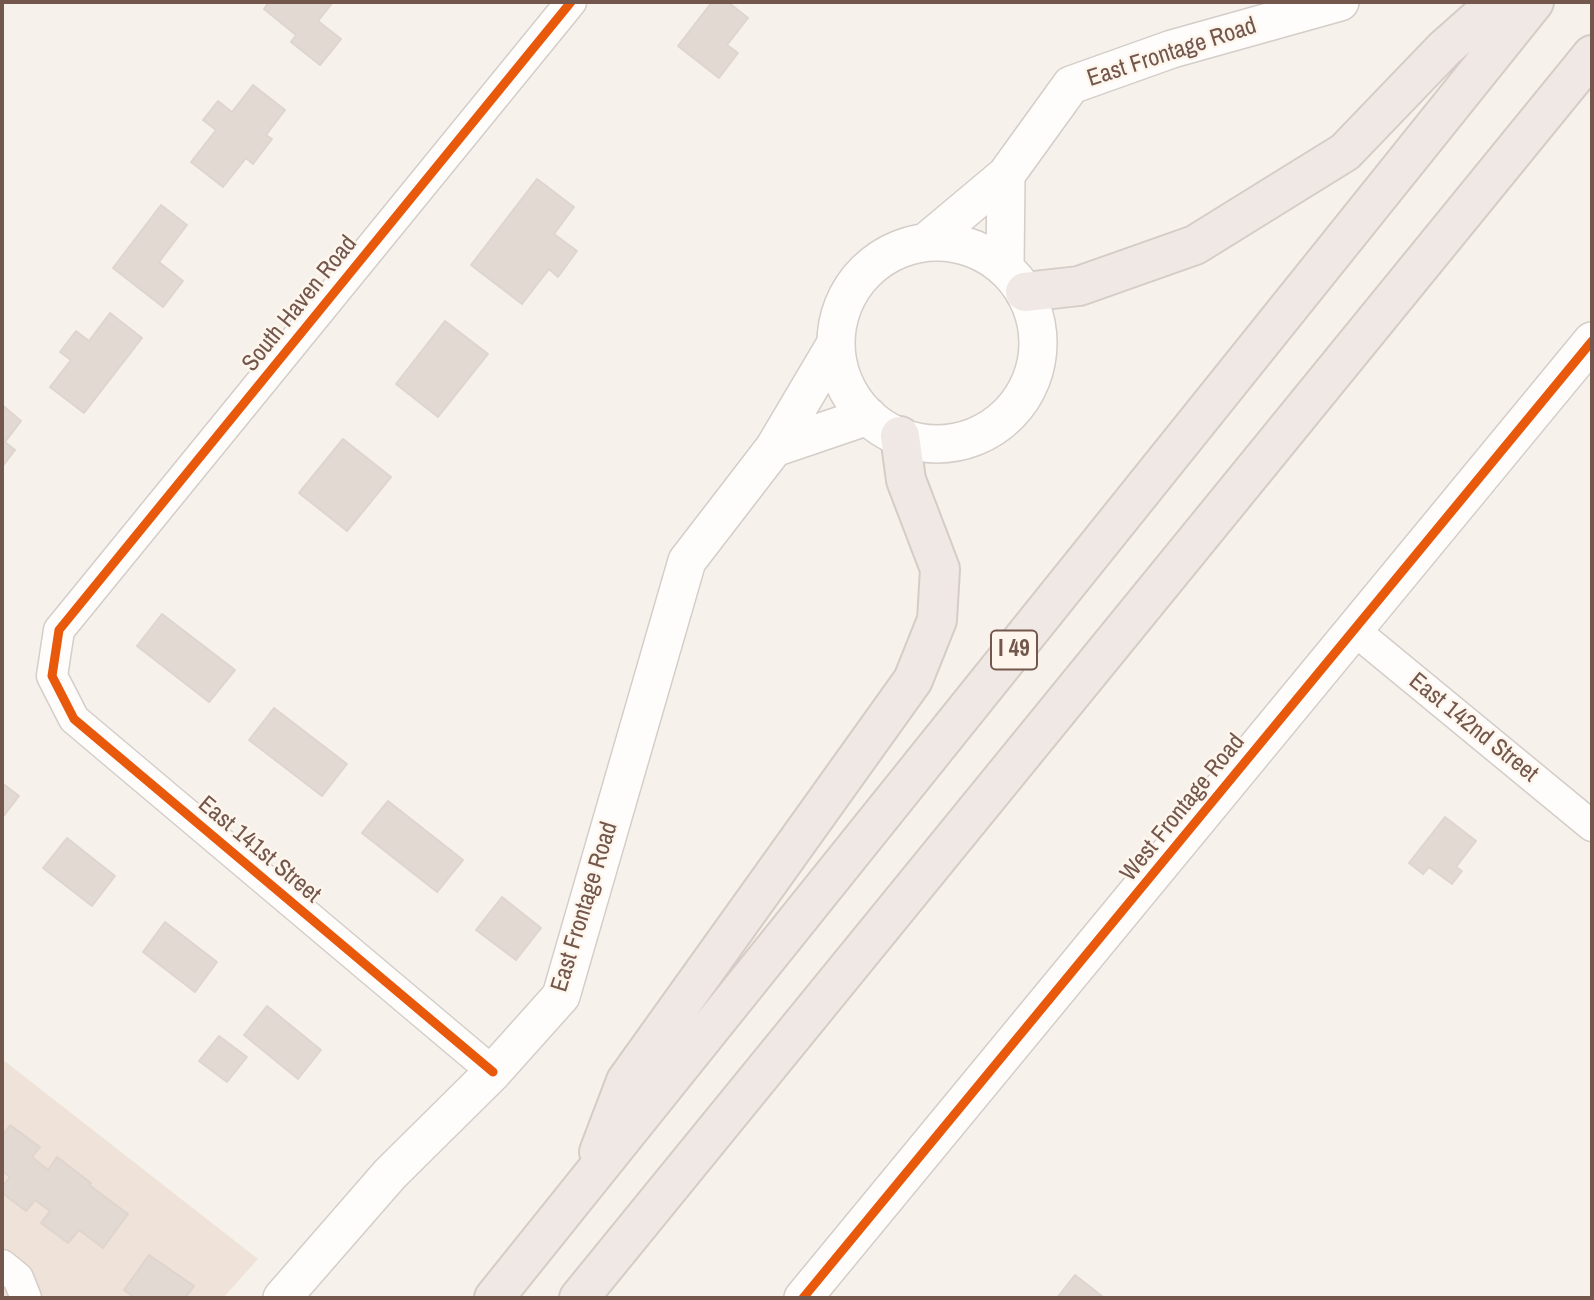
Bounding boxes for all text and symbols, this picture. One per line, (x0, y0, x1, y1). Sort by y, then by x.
street label: East Frontage Road (1084, 12, 1260, 94)
street label: South Haven Road (236, 230, 364, 378)
road number: I 49 (991, 630, 1037, 670)
street label: East 142nd Street (1403, 667, 1543, 789)
street label: West Frontage Road (1115, 729, 1251, 887)
street label: East 141st Street (192, 790, 326, 910)
street label: East Frontage Road (545, 819, 625, 995)

